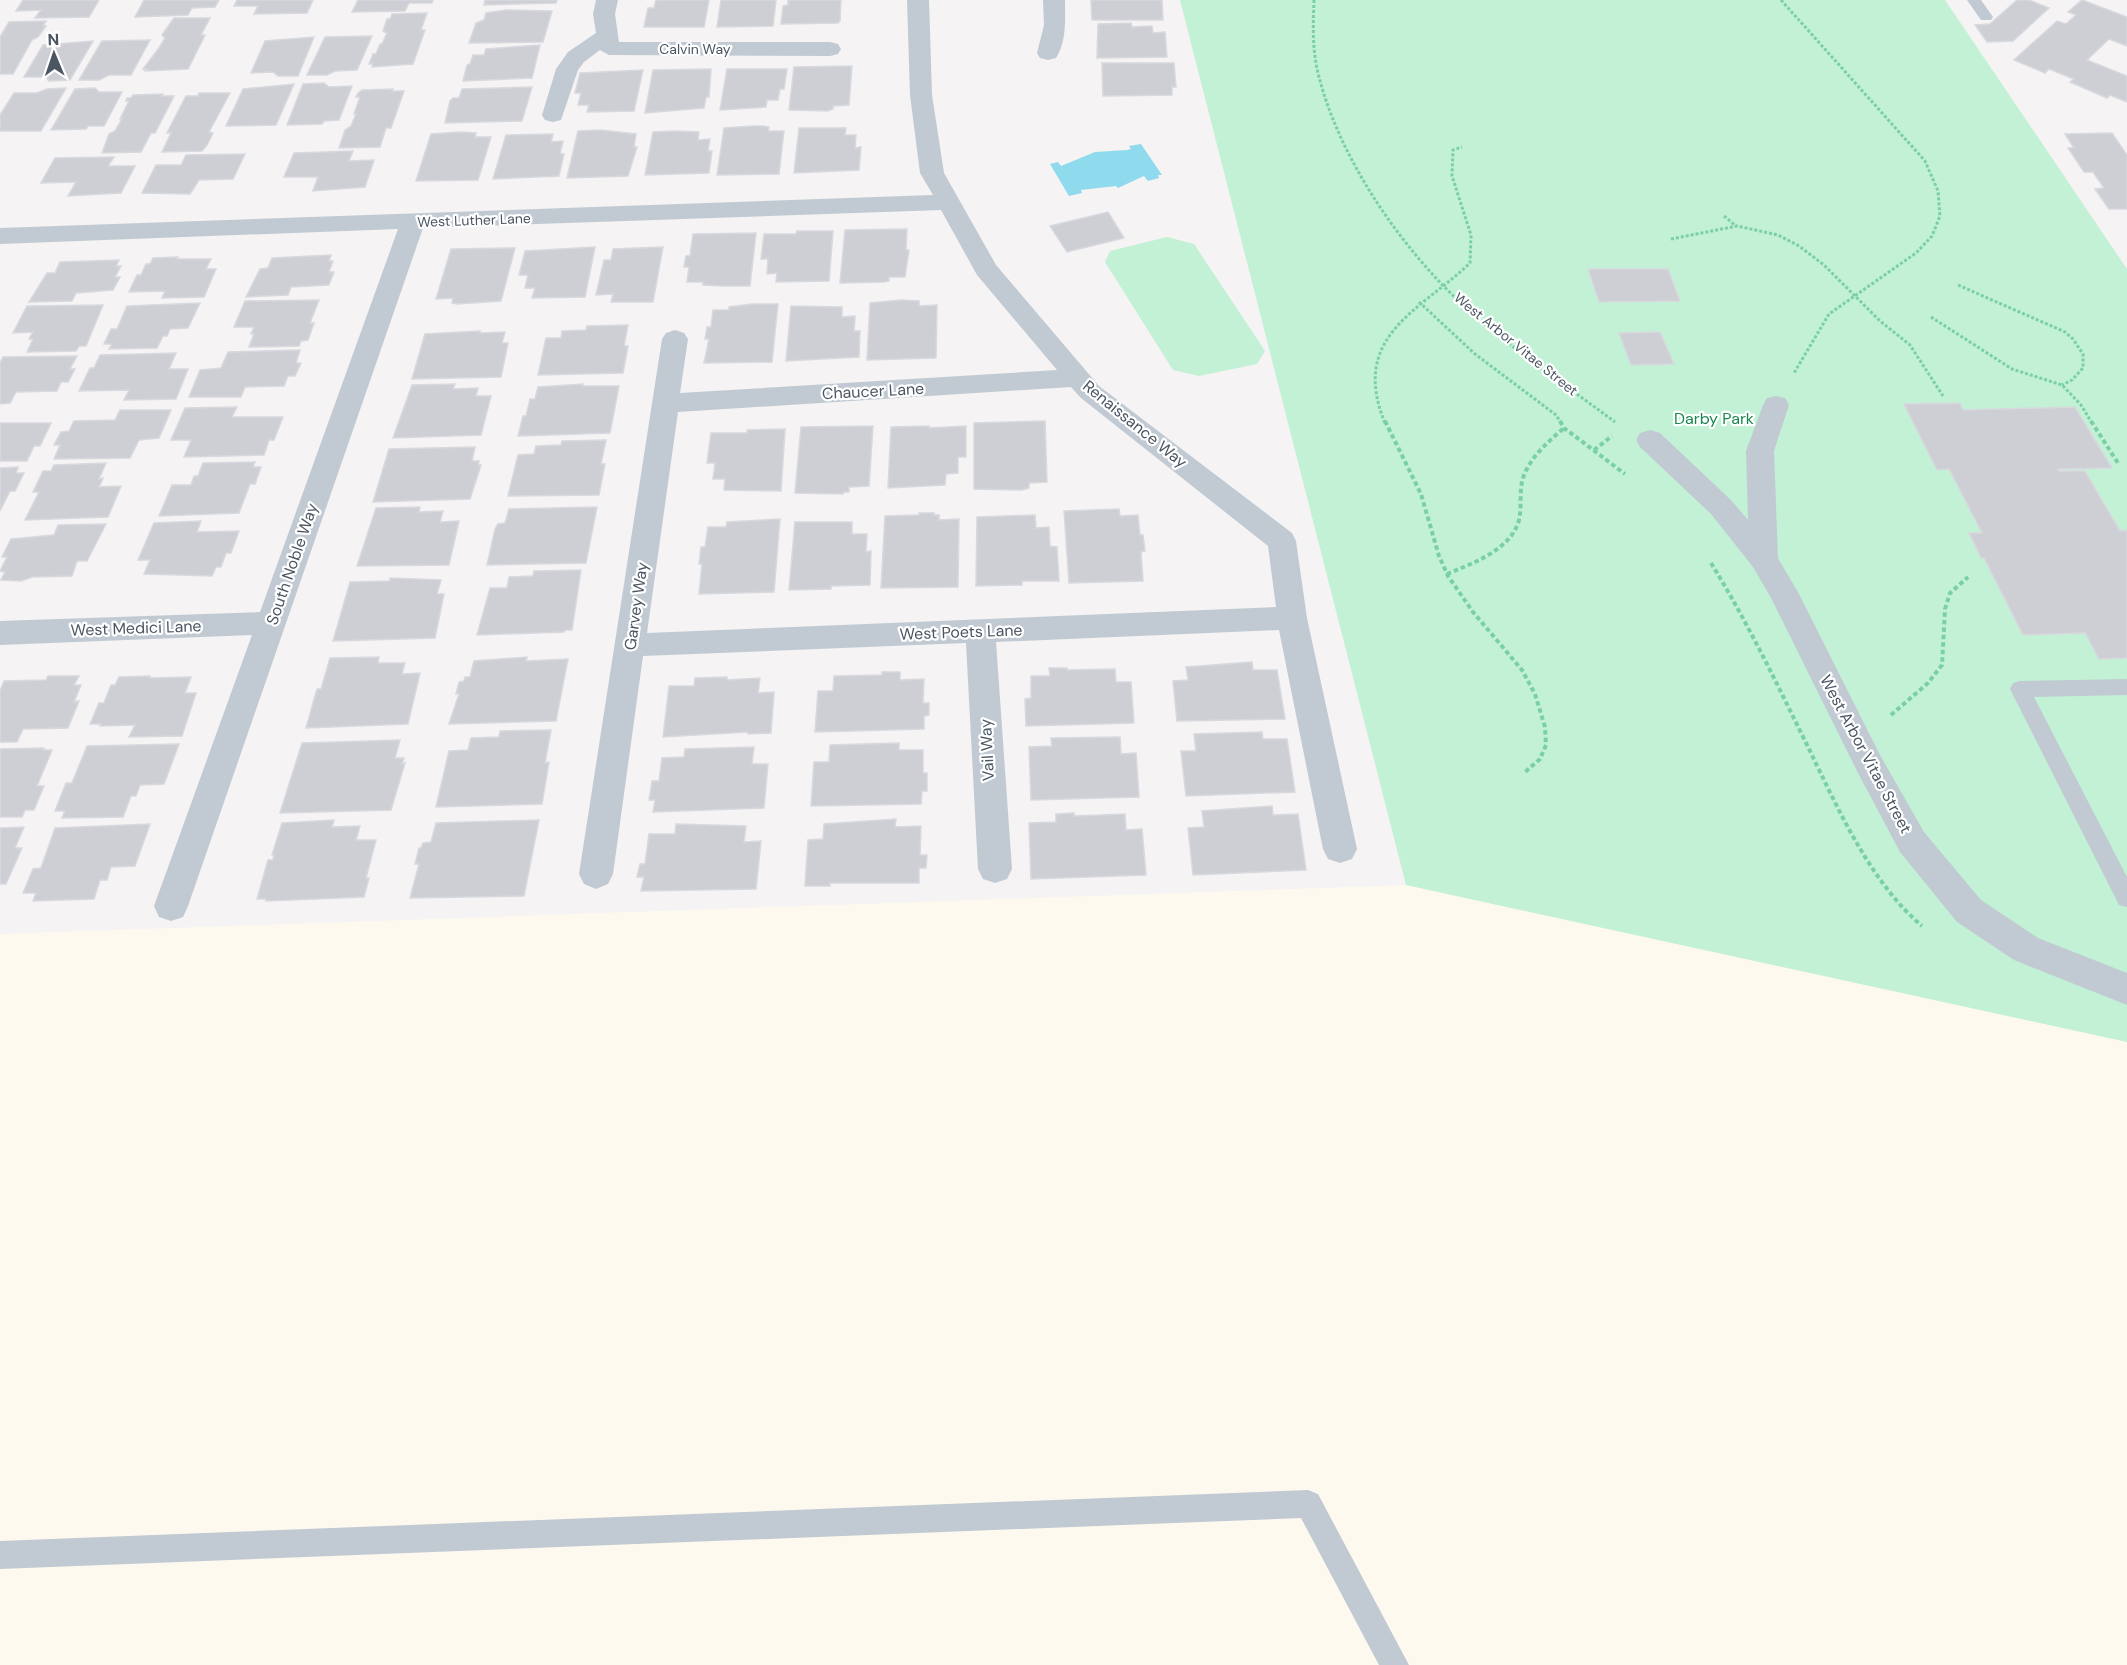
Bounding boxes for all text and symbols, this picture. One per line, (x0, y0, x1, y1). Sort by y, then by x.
north arrow (24, 24, 84, 84)
text: N (47, 29, 60, 50)
street label: Calvin Way (659, 40, 731, 58)
street label: West Luther Lane (417, 209, 531, 231)
street label: West Arbor Vitae Street (1450, 288, 1582, 400)
street label: Renaissance Way (1079, 375, 1192, 473)
street label: Chaucer Lane (821, 378, 925, 404)
park label: Darby Park (1674, 408, 1754, 429)
street label: South Noble Way (261, 500, 323, 628)
street label: Garvey Way (619, 560, 653, 651)
street label: West Medici Lane (70, 615, 202, 641)
street label: West Poets Lane (899, 619, 1023, 645)
street label: West Arbor Vitae Street (1815, 671, 1917, 837)
street label: Vail Way (975, 718, 999, 782)

